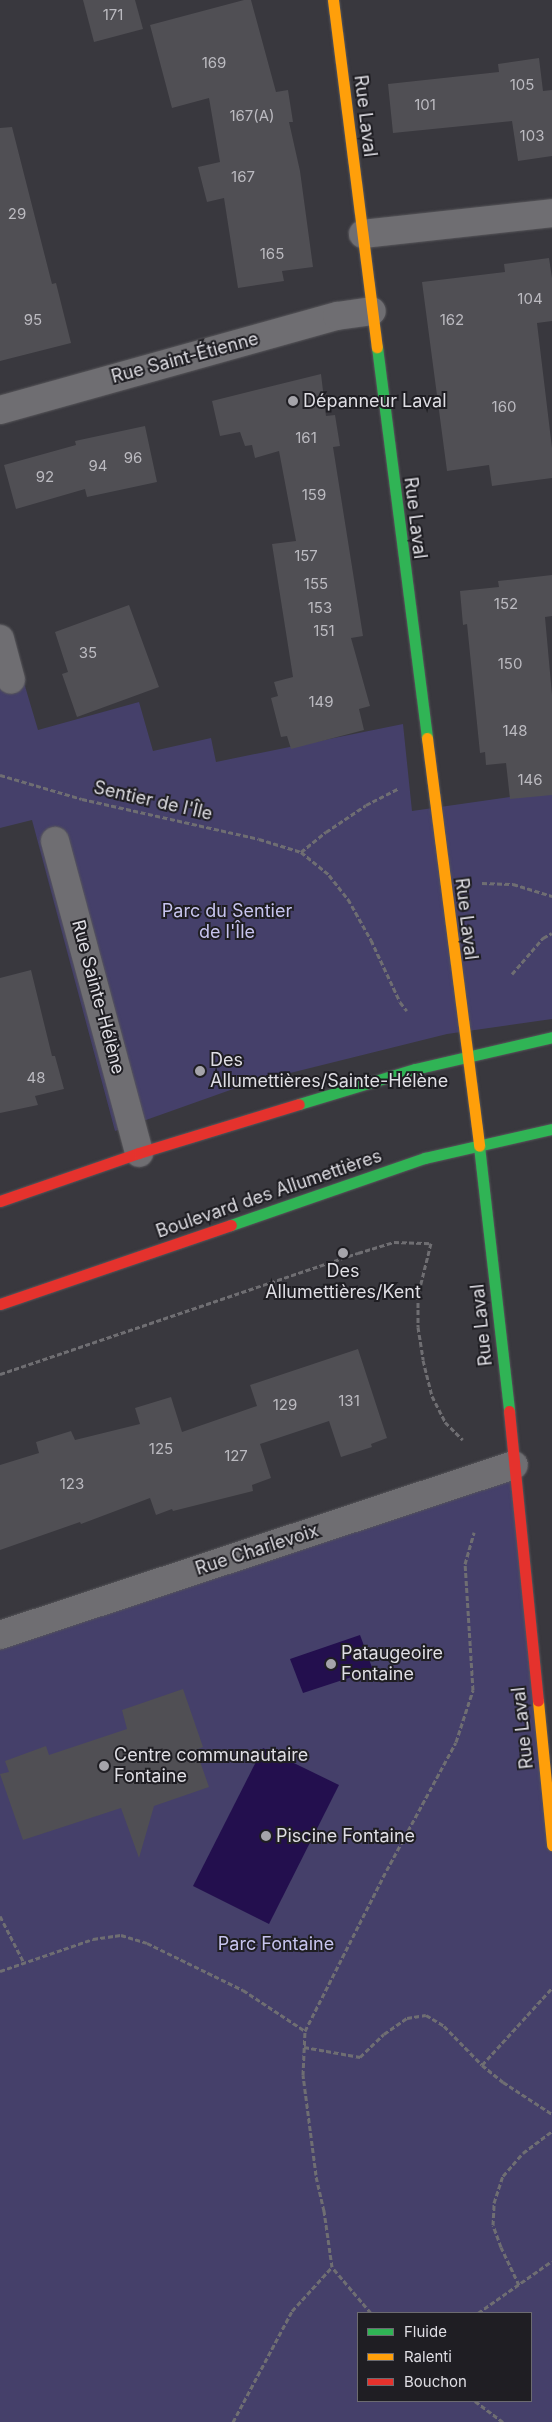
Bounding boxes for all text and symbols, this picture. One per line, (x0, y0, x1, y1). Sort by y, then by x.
house number: 171 (103, 6, 123, 24)
house number: 169 (202, 54, 226, 72)
street label: Rue Laval (349, 74, 381, 158)
house number: 105 (510, 76, 534, 94)
house number: 101 (414, 96, 436, 114)
house number: 167(A) (229, 107, 275, 125)
house number: 103 (520, 127, 544, 145)
house number: 167 (231, 168, 255, 186)
house number: 29 (8, 205, 26, 223)
house number: 165 (260, 245, 284, 263)
house number: 104 (517, 290, 543, 308)
house number: 95 (24, 311, 42, 329)
house number: 162 (440, 311, 464, 329)
street label: Rue Saint-Étienne (109, 328, 261, 388)
place label: Dépanneur Laval (303, 390, 447, 412)
marker: Dépanneur Laval (287, 395, 299, 407)
house number: 160 (492, 398, 516, 416)
house number: 161 (295, 429, 317, 447)
house number: 96 (124, 449, 142, 467)
house number: 94 (89, 457, 107, 475)
house number: 92 (36, 468, 54, 486)
street label: Rue Laval (399, 476, 431, 560)
house number: 159 (302, 486, 326, 504)
house number: 157 (294, 547, 318, 565)
house number: 155 (304, 575, 328, 593)
house number: 152 (494, 595, 518, 613)
house number: 153 (308, 599, 332, 617)
house number: 151 (313, 622, 335, 640)
house number: 35 (79, 644, 97, 662)
house number: 150 (498, 655, 522, 673)
house number: 149 (308, 693, 334, 711)
house number: 148 (502, 722, 528, 740)
house number: 146 (517, 771, 543, 789)
street label: Sentier de l'Île (91, 777, 215, 825)
street label: Rue Laval (450, 877, 482, 961)
park label: Parc du Sentier de l'Île (162, 901, 292, 944)
street label: Rue Sainte-Hélène (67, 918, 129, 1076)
place label: Des Allumettières/Sainte-Hélène (210, 1050, 448, 1092)
marker: Des Allumettières/Sainte-Hélène (194, 1065, 206, 1077)
house number: 48 (27, 1069, 45, 1087)
street label: Boulevard des Allumettières (153, 1145, 385, 1243)
marker: Des Allumettières/Kent (337, 1247, 349, 1259)
place label: Des Allumettières/Kent (265, 1261, 421, 1304)
street label: Rue Laval (467, 1283, 497, 1367)
house number: 131 (338, 1392, 360, 1410)
house number: 129 (273, 1396, 297, 1414)
house number: 125 (149, 1440, 173, 1458)
house number: 127 (224, 1447, 248, 1465)
house number: 123 (60, 1475, 84, 1493)
street label: Rue Charlevoix (193, 1520, 321, 1580)
place label: Pataugeoire Fontaine (341, 1643, 443, 1686)
marker: Pataugeoire Fontaine (325, 1658, 337, 1670)
street label: Rue Laval (508, 1686, 538, 1770)
place label: Centre communautaire Fontaine (114, 1745, 308, 1788)
marker: Centre communautaire Fontaine (98, 1760, 110, 1772)
place label: Piscine Fontaine (276, 1825, 415, 1847)
marker: Piscine Fontaine (260, 1830, 272, 1842)
park label: Parc Fontaine (218, 1933, 334, 1955)
legend (357, 2312, 532, 2402)
text: Fluide (404, 2322, 447, 2341)
text: Ralenti (404, 2347, 452, 2366)
text: Bouchon (404, 2372, 467, 2391)

